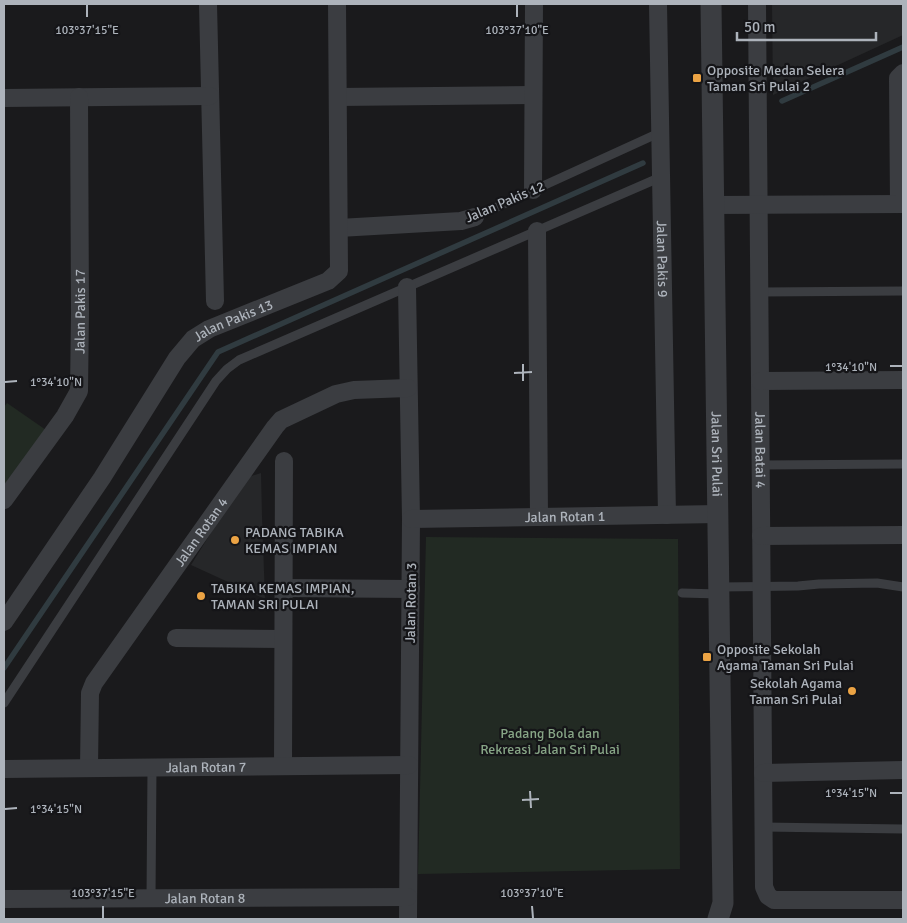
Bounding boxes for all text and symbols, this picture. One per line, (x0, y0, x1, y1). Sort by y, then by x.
scale bar (737, 10, 876, 42)
text: 50 m (744, 18, 775, 36)
text: 103°37'15"E (55, 23, 119, 38)
text: 103°37'10"E (485, 23, 549, 38)
place label: Opposite Medan Selera Taman Sri Pulai 2 (707, 62, 845, 95)
marker: Opposite Medan Selera Taman Sri Pulai 2 (691, 72, 703, 84)
street label: Jalan Pakis 12 (463, 178, 547, 226)
street label: Jalan Pakis 9 (653, 220, 672, 298)
street label: Jalan Pakis 17 (71, 269, 89, 354)
street label: Jalan Pakis 13 (190, 296, 275, 345)
text: 1°34'10"N (825, 360, 877, 375)
text: 1°34'10"N (30, 375, 82, 390)
street label: Jalan Sri Pulai (708, 411, 726, 497)
street label: Jalan Batai 4 (752, 411, 769, 489)
street label: Jalan Rotan 4 (171, 494, 231, 570)
street label: Jalan Rotan 1 (524, 507, 605, 526)
place label: PADANG TABIKA KEMAS IMPIAN (245, 524, 344, 557)
marker: PADANG TABIKA KEMAS IMPIAN (229, 534, 241, 546)
street label: Jalan Rotan 3 (402, 563, 420, 643)
place label: TABIKA KEMAS IMPIAN, TAMAN SRI PULAI (211, 580, 354, 613)
marker: TABIKA KEMAS IMPIAN, TAMAN SRI PULAI (195, 590, 207, 602)
place label: Opposite Sekolah Agama Taman Sri Pulai (717, 641, 854, 674)
marker: Opposite Sekolah Agama Taman Sri Pulai (701, 651, 713, 663)
place label: Sekolah Agama Taman Sri Pulai (750, 675, 842, 708)
marker: Sekolah Agama Taman Sri Pulai (846, 685, 858, 697)
park label: Padang Bola dan Rekreasi Jalan Sri Pulai (480, 725, 620, 758)
street label: Jalan Rotan 7 (166, 758, 246, 776)
text: 1°34'15"N (825, 786, 877, 801)
text: 1°34'15"N (30, 802, 82, 817)
text: 103°37'15"E (71, 886, 135, 901)
text: 103°37'10"E (500, 886, 564, 901)
street label: Jalan Rotan 8 (165, 889, 245, 907)

